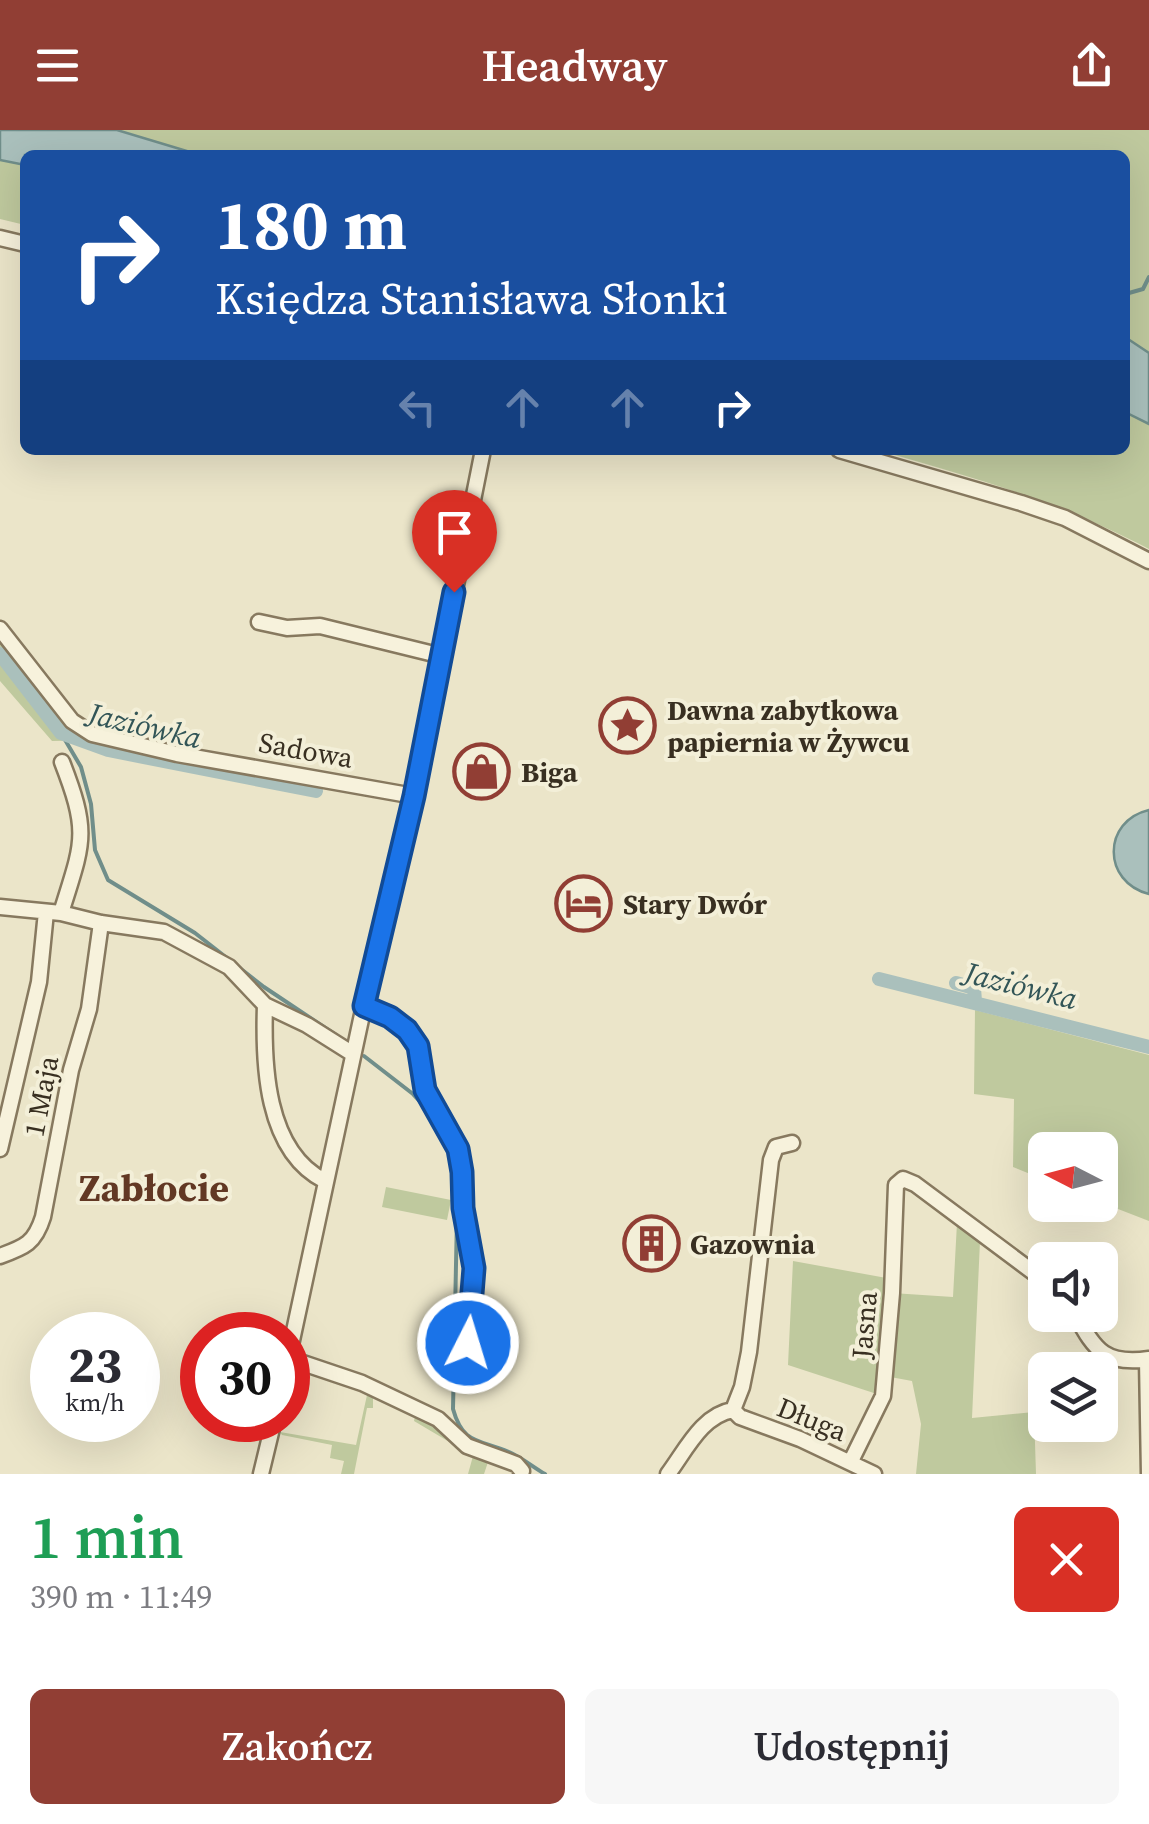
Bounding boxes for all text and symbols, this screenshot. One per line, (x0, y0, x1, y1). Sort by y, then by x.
text: Headway (481, 34, 668, 96)
icon: menu (30, 38, 85, 93)
icon: share (1064, 38, 1119, 93)
text: 180 m (215, 176, 407, 272)
icon: right (50, 190, 180, 320)
text: Księdza Stanisława Słonki (215, 267, 728, 329)
icon: left (390, 380, 445, 435)
icon: ahead (495, 380, 550, 435)
icon: ahead (600, 380, 655, 435)
icon: right (705, 380, 760, 435)
pin (412, 490, 497, 593)
icon: arrive (427, 505, 482, 560)
place label: Dawna zabytkowa papiernia w Żywcu (667, 691, 909, 761)
water label: Jaziówka (81, 692, 206, 758)
place icon: Dawna zabytkowa papiernia w Żywcu (598, 696, 658, 756)
street label: Sadowa (256, 723, 357, 777)
shop icon: Biga (452, 742, 512, 802)
place label: Biga (521, 753, 578, 791)
hotel icon: Stary Dwór (554, 874, 614, 934)
place label: Stary Dwór (623, 885, 767, 923)
water label: Jaziówka (957, 951, 1082, 1019)
street label: 1 Maja (15, 1052, 68, 1140)
north arrow (1028, 1132, 1118, 1222)
map controls (1028, 1132, 1118, 1442)
district label: Zabłocie (79, 1162, 229, 1214)
building icon: Gazownia (621, 1214, 681, 1274)
place label: Gazownia (690, 1225, 815, 1263)
button: sound (1028, 1242, 1118, 1332)
street label: Jasna (842, 1289, 886, 1361)
position arrow (416, 1291, 520, 1395)
speed limit sign: 30 (180, 1312, 310, 1442)
text: 23 (68, 1330, 122, 1399)
button: layers (1028, 1352, 1118, 1442)
text: km/h (65, 1385, 125, 1419)
street label: Długa (772, 1388, 853, 1450)
text: 1 min (30, 1496, 184, 1578)
button: close (1014, 1507, 1119, 1612)
text: 390 m · 11:49 (30, 1575, 212, 1619)
button: Zakończ (30, 1689, 565, 1804)
button: Udostępnij (585, 1689, 1119, 1804)

